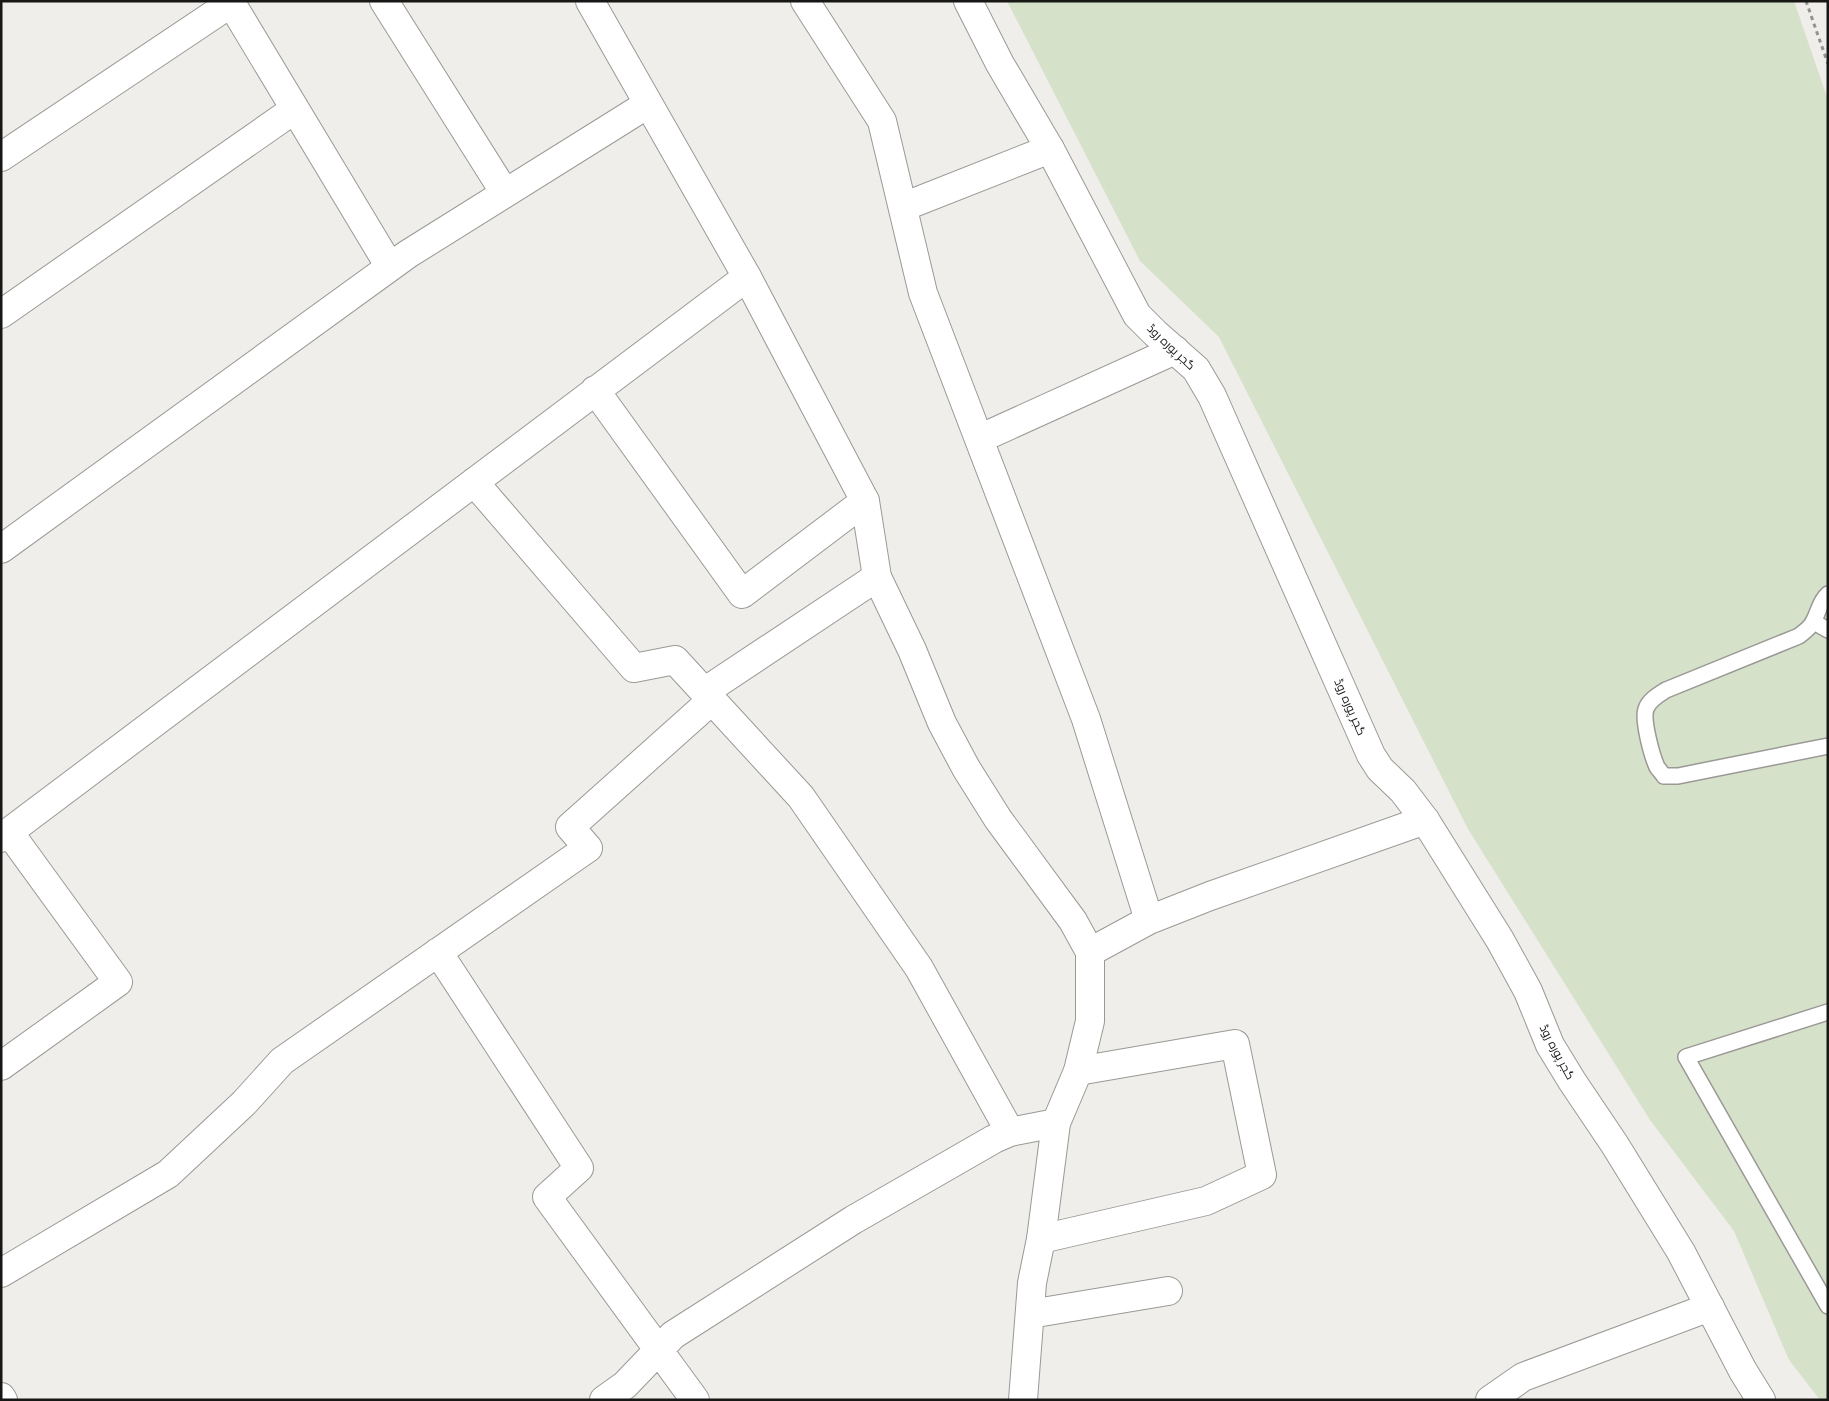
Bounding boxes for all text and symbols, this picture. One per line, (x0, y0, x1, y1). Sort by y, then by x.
street label: گجر پورہ روڈ (1143, 321, 1198, 374)
street label: گجر پورہ روڈ (1329, 676, 1369, 738)
street label: گجر پورہ روڈ (1535, 1022, 1577, 1083)

